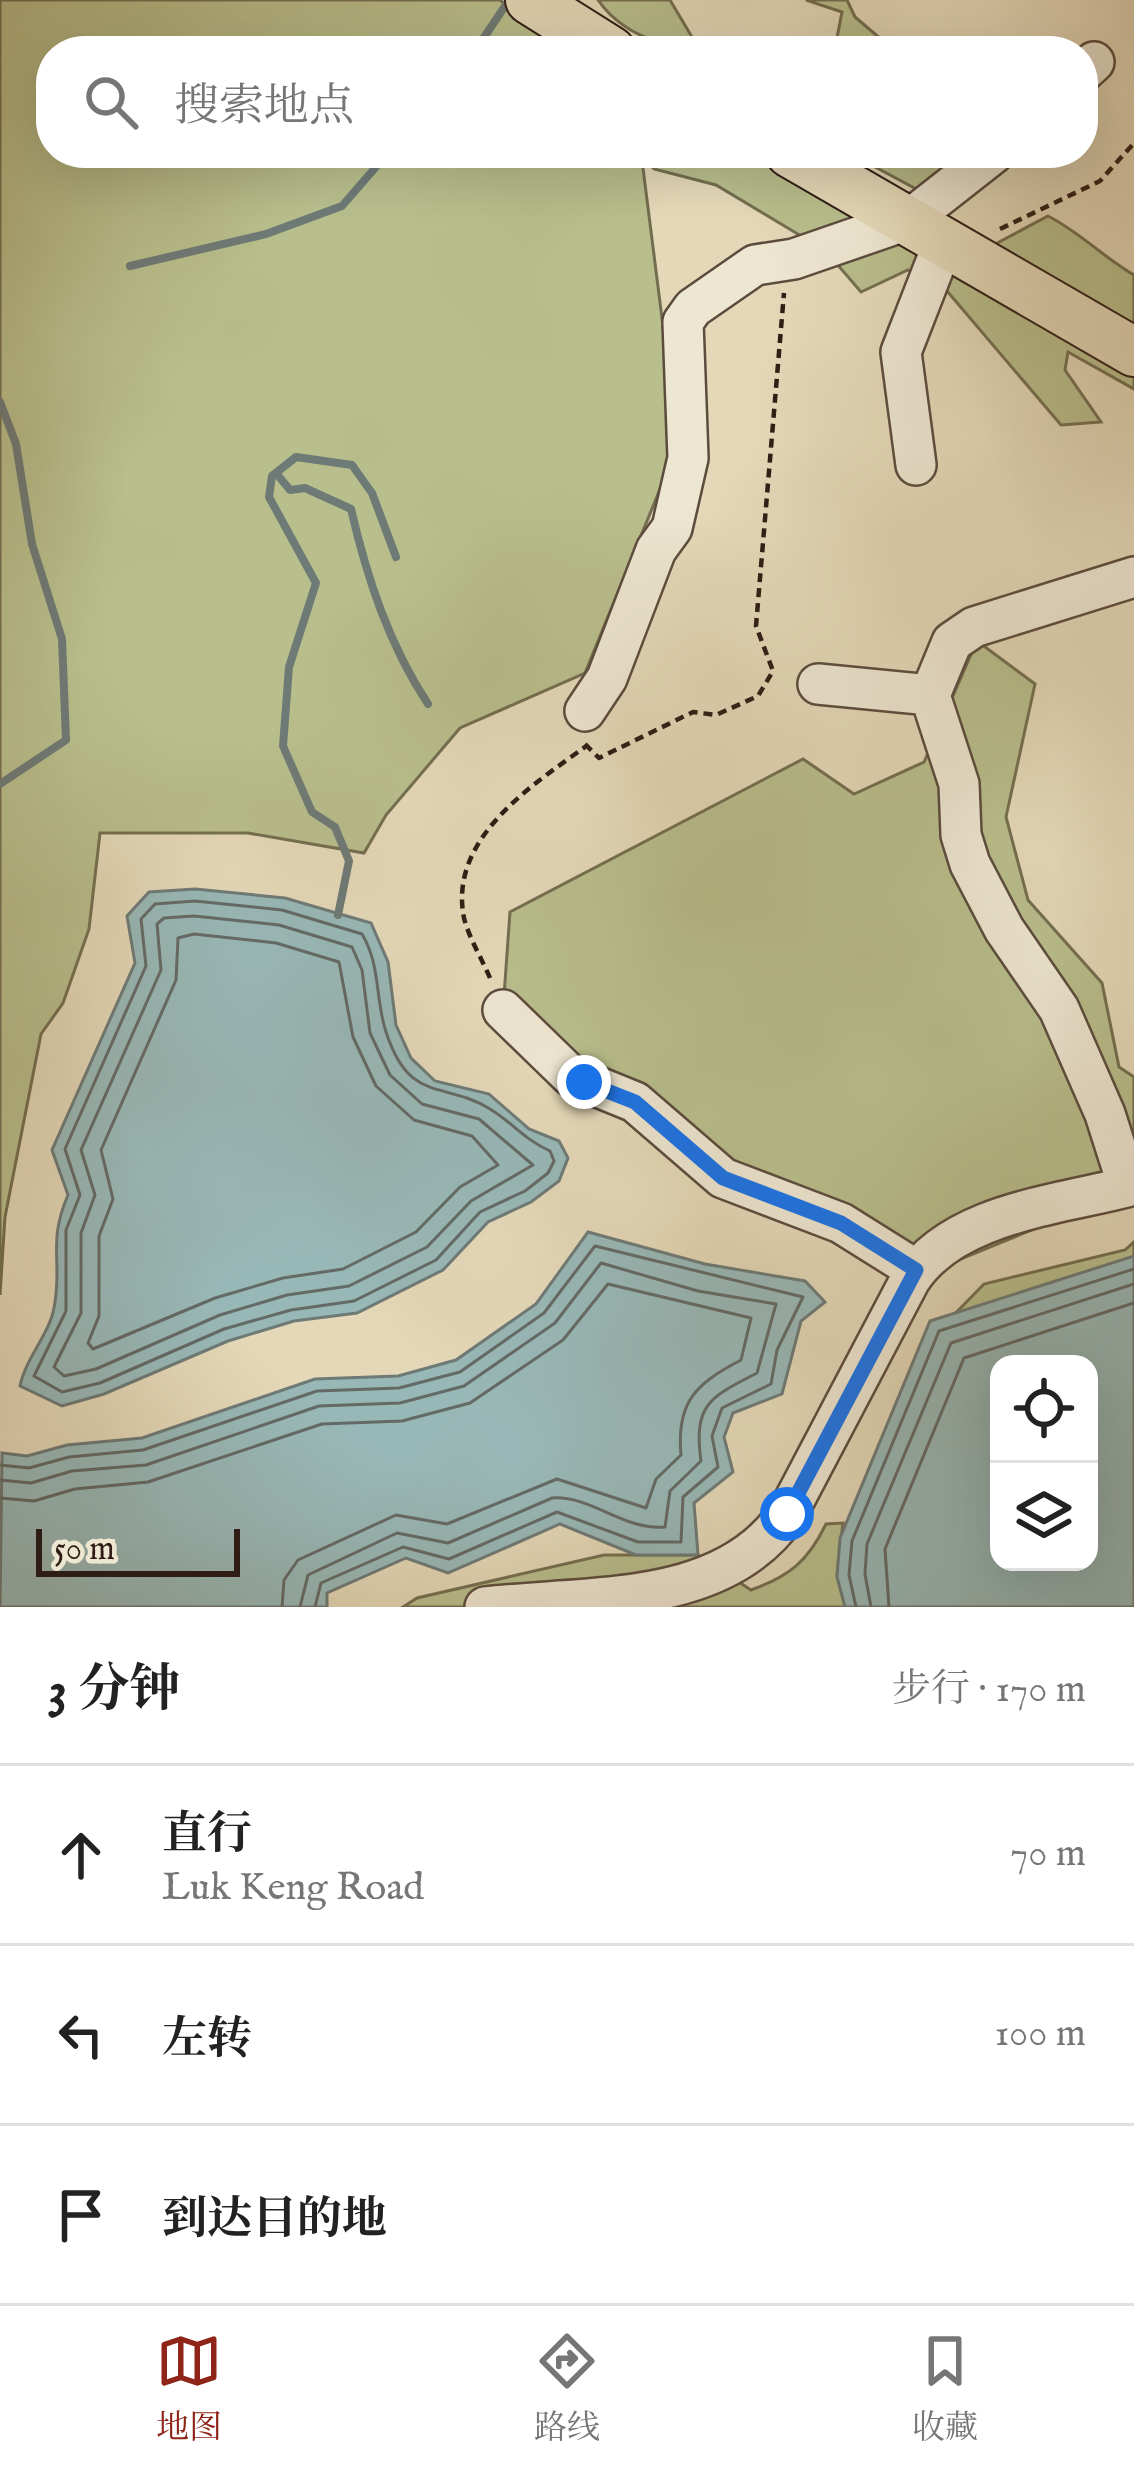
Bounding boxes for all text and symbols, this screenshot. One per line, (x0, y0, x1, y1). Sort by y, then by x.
search box (36, 36, 1098, 168)
icon: search (78, 69, 144, 135)
text: 搜索地点 (174, 79, 354, 136)
route end (557, 1055, 611, 1109)
map controls (990, 1355, 1098, 1571)
button: locate (990, 1355, 1098, 1463)
button: layers (990, 1463, 1098, 1571)
route start (760, 1487, 814, 1541)
scale bar (36, 1523, 240, 1576)
text: 50 m (54, 1529, 115, 1571)
text: 3 分钟 (48, 1659, 180, 1724)
text: 步行 · 170 m (892, 1666, 1086, 1715)
text: 直行 (162, 1807, 252, 1864)
icon: ahead (48, 1822, 114, 1888)
text: 70 m (1010, 1830, 1086, 1879)
text: Luk Keng Road (162, 1864, 424, 1913)
icon: left (48, 2002, 114, 2068)
text: 100 m (995, 2010, 1086, 2059)
text: 左转 (162, 2012, 252, 2069)
icon: arrive (48, 2182, 114, 2248)
text: 到达目的地 (162, 2192, 387, 2249)
tab: 地图 (156, 2328, 222, 2450)
tab: 路线 (534, 2328, 600, 2450)
tab: 收藏 (912, 2328, 978, 2450)

